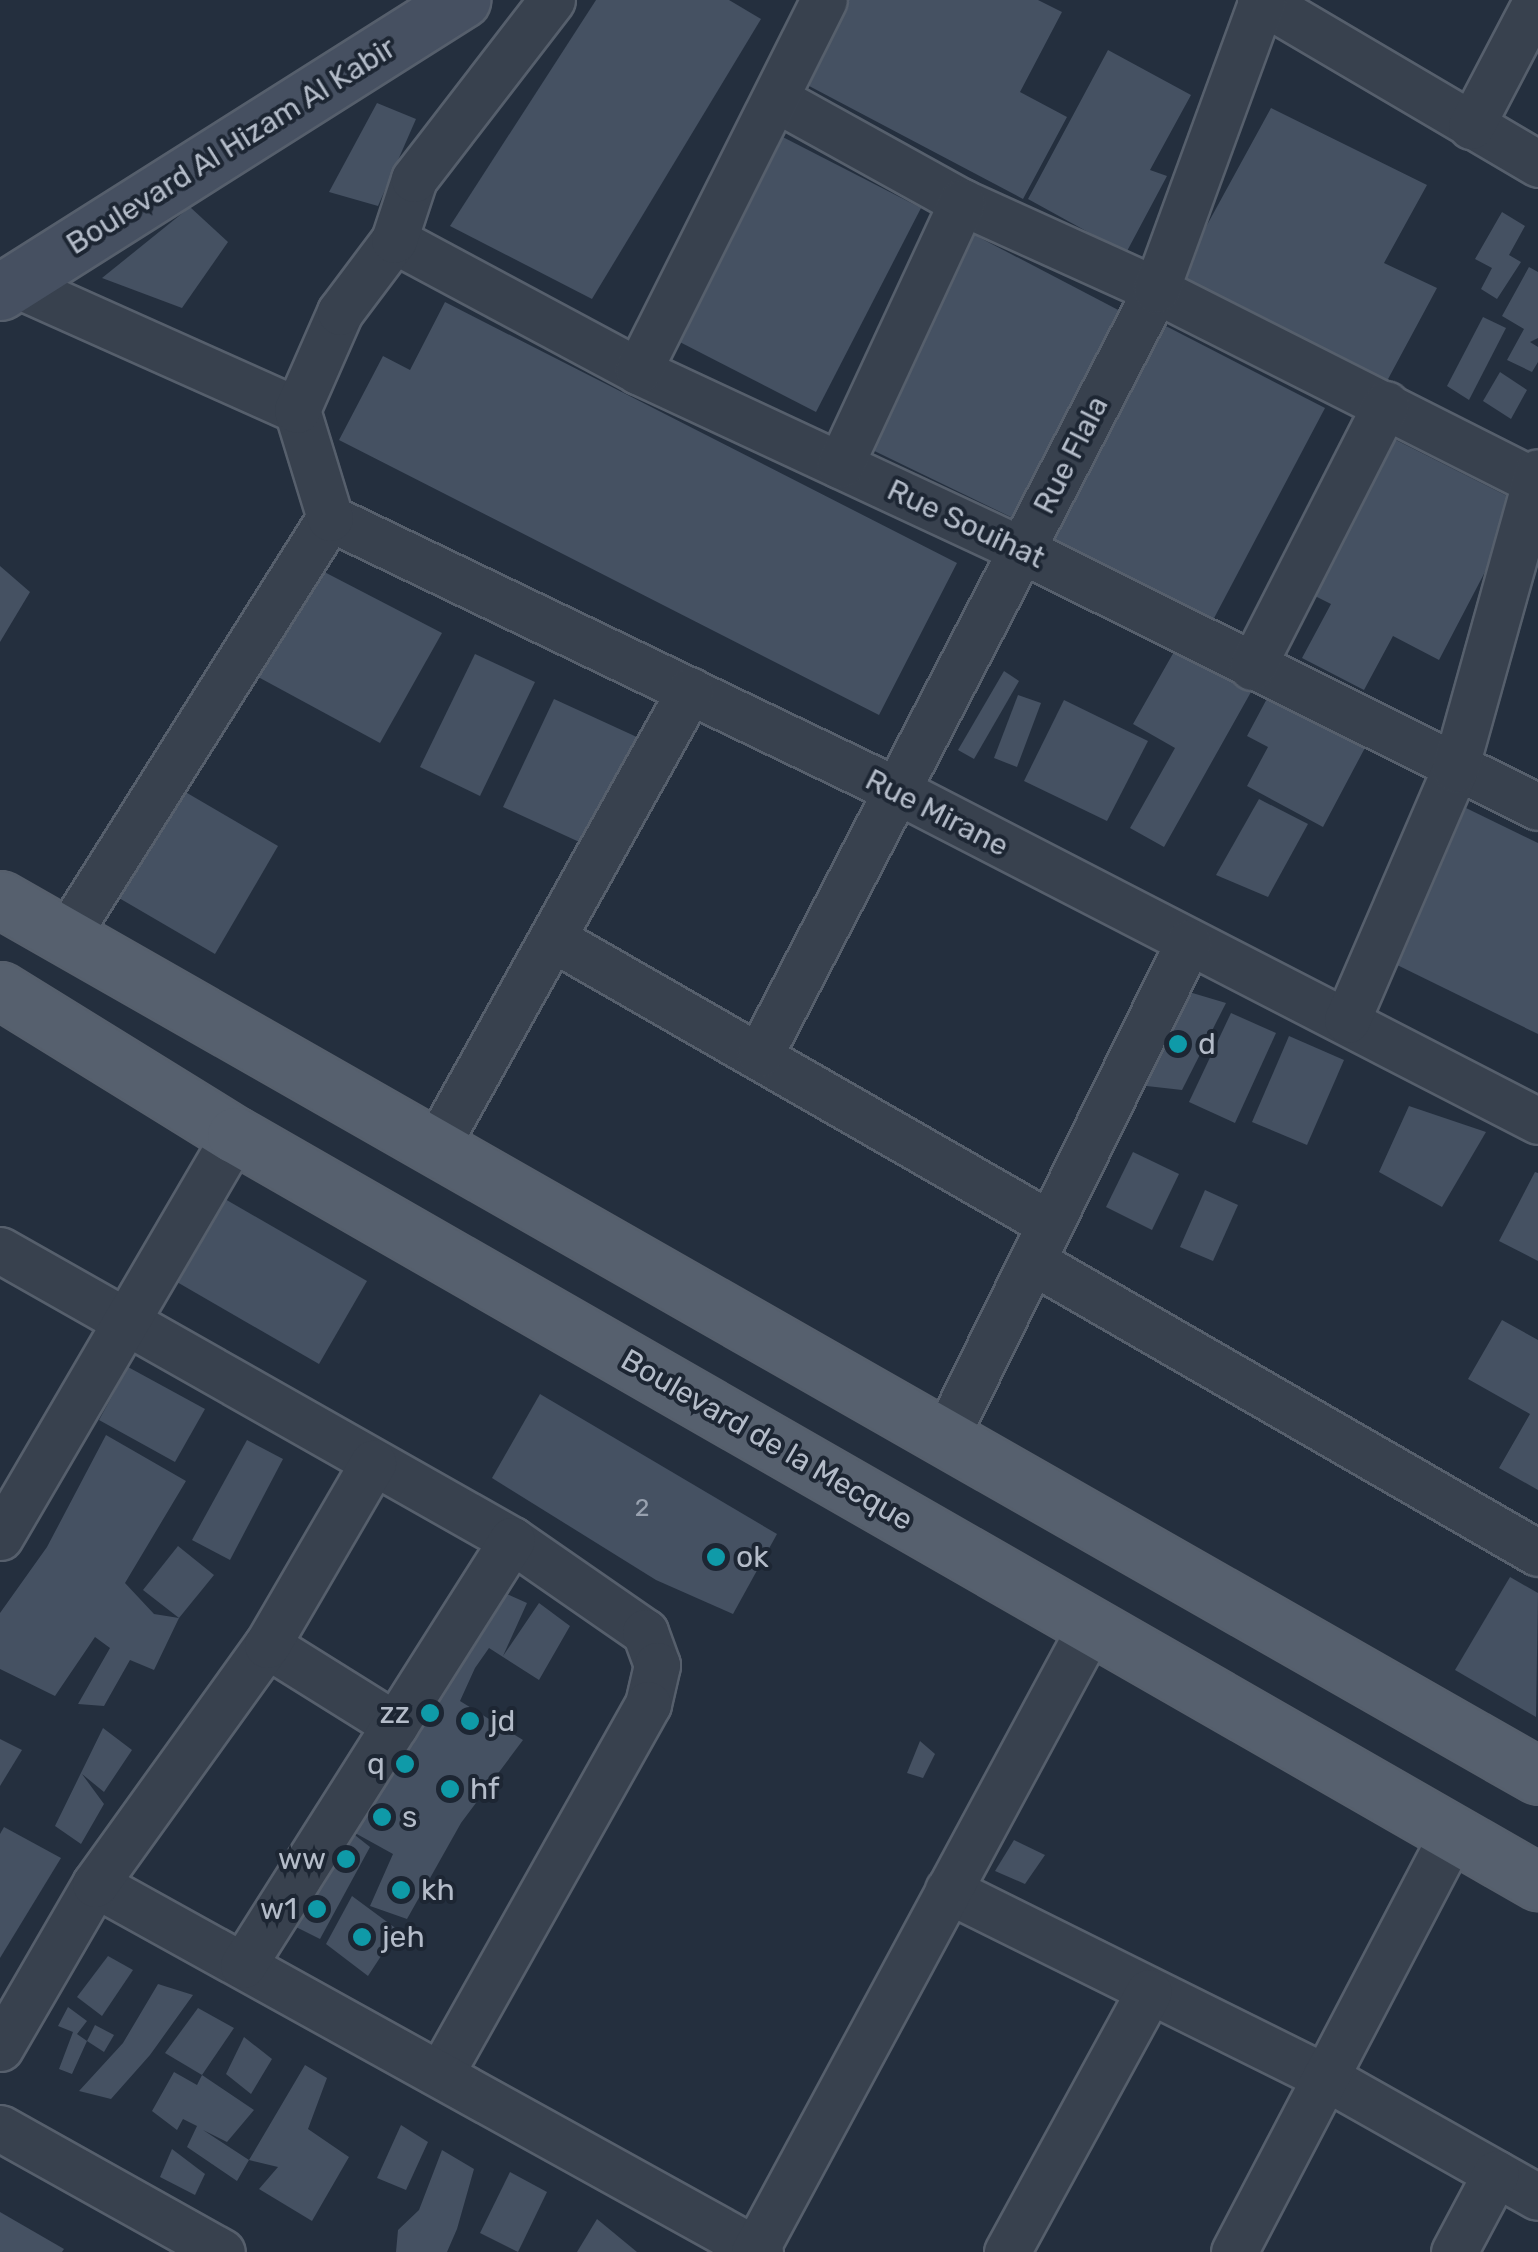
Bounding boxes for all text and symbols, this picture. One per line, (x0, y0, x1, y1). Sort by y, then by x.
street label: Boulevard Al Hizam Al Kabir (59, 29, 403, 263)
street label: Rue Flala (1026, 390, 1116, 520)
street label: Rue Souihat (882, 472, 1050, 576)
street label: Rue Mirane (859, 762, 1015, 864)
place label: d (1198, 1026, 1216, 1062)
marker: d (1167, 1033, 1189, 1055)
street label: Boulevard de la Mecque (615, 1342, 919, 1538)
house number: 2 (635, 1493, 649, 1523)
place label: ok (736, 1539, 769, 1575)
marker: ok (705, 1546, 727, 1568)
place label: zz (379, 1695, 410, 1731)
marker: zz (419, 1702, 441, 1724)
place label: jd (490, 1703, 515, 1739)
marker: jd (459, 1710, 481, 1732)
place label: q (367, 1746, 385, 1782)
marker: q (394, 1753, 416, 1775)
place label: hf (470, 1771, 500, 1807)
marker: hf (439, 1778, 461, 1800)
place label: s (402, 1799, 417, 1835)
marker: s (371, 1806, 393, 1828)
place label: ww (278, 1841, 326, 1877)
marker: ww (335, 1848, 357, 1870)
place label: kh (421, 1872, 455, 1908)
marker: kh (390, 1879, 412, 1901)
place label: w1 (260, 1891, 297, 1927)
marker: w1 (306, 1898, 328, 1920)
place label: jeh (382, 1919, 425, 1955)
marker: jeh (351, 1926, 373, 1948)

